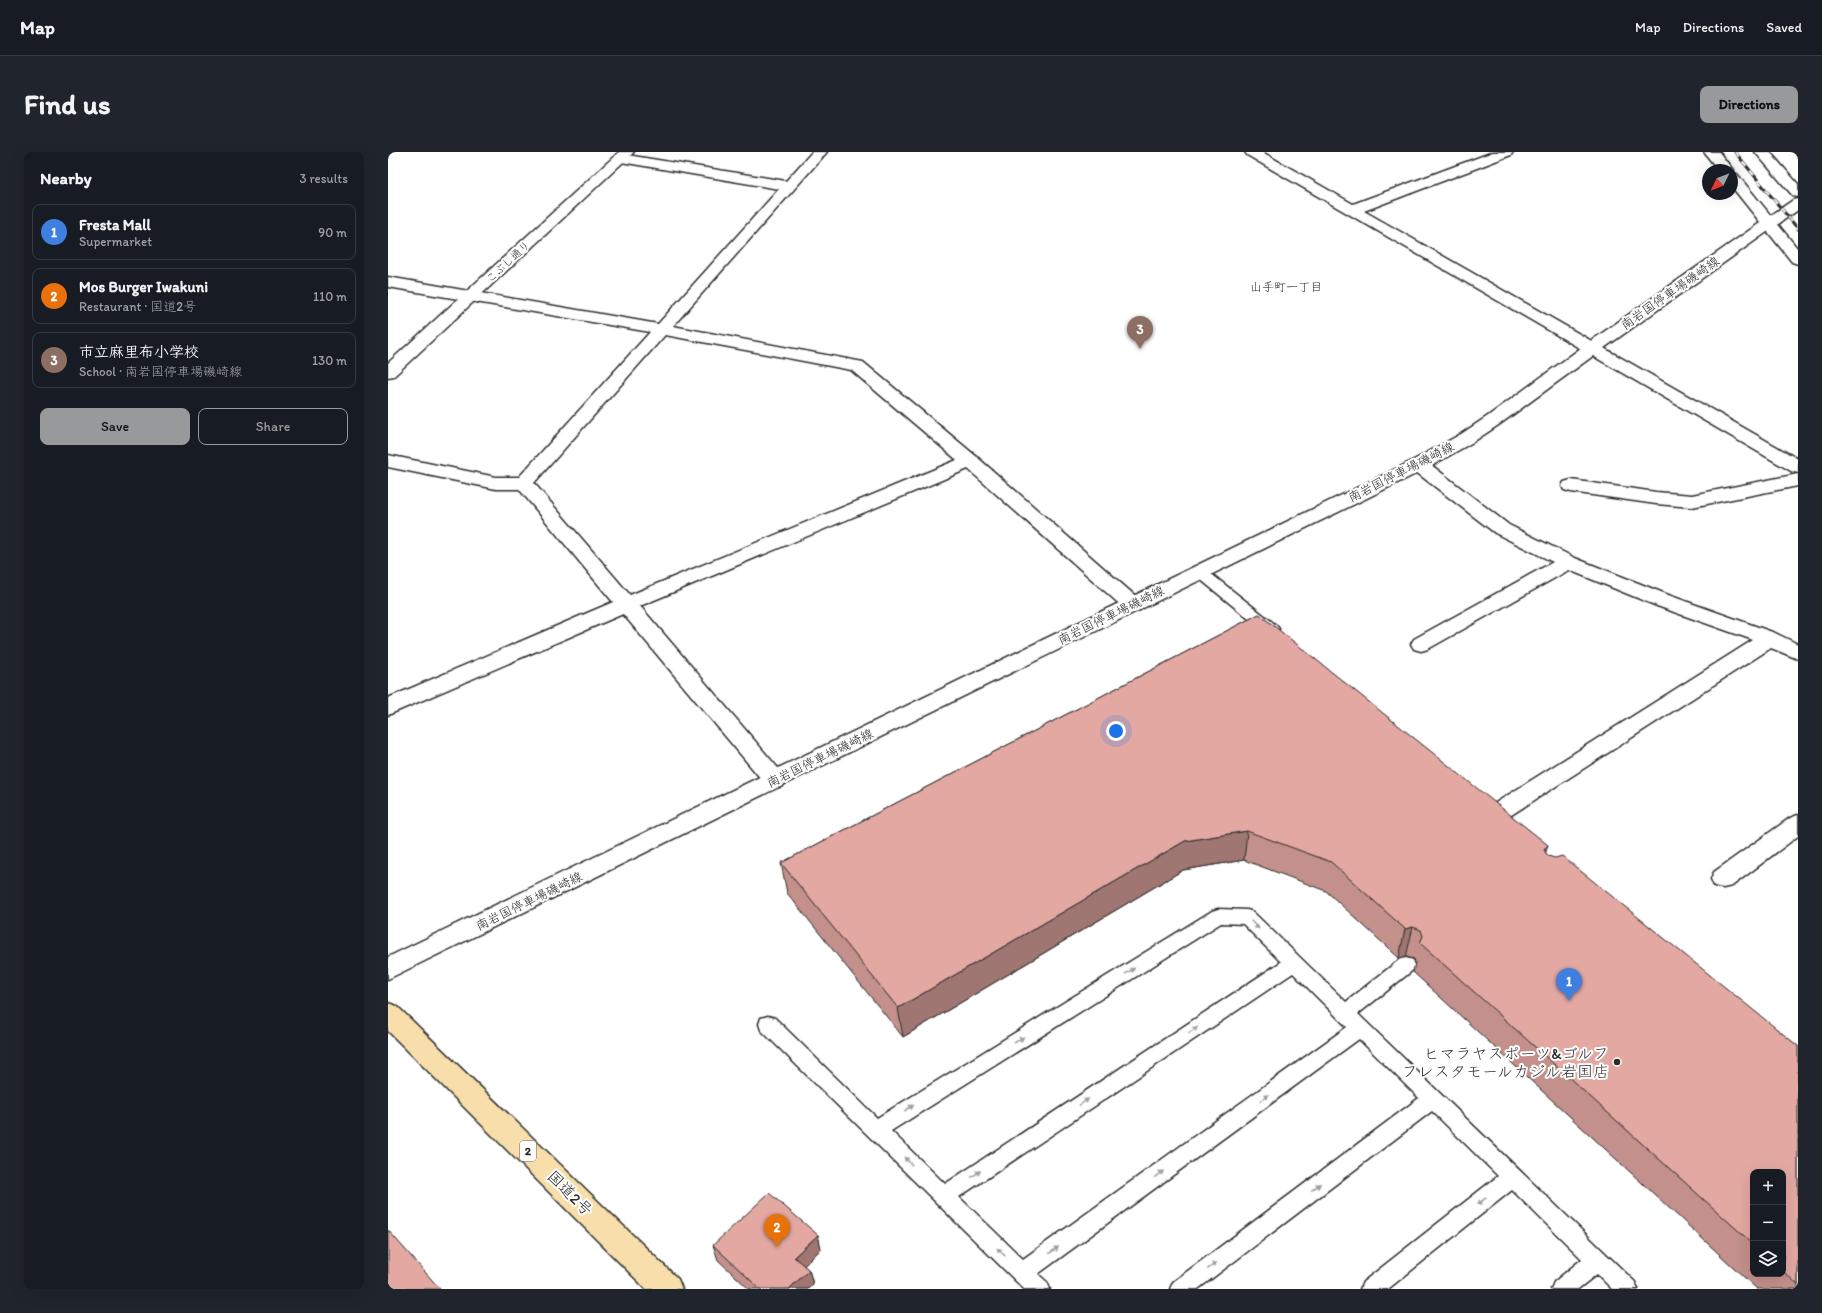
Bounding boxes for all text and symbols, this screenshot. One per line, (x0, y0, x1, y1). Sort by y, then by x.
text: Map (20, 16, 55, 39)
text: Map (1635, 19, 1661, 36)
text: Directions (1683, 19, 1744, 36)
text: Saved (1766, 19, 1802, 36)
button: Directions (1700, 86, 1798, 123)
text: Find us (24, 87, 111, 121)
north arrow (1702, 164, 1738, 200)
text: Nearby (40, 168, 92, 188)
text: 3 results (299, 171, 348, 186)
text: Fresta Mall (79, 216, 151, 234)
text: 1 (51, 225, 57, 240)
text: 90 m (318, 225, 347, 240)
text: Supermarket (79, 234, 152, 249)
street label: こぶし通り (483, 238, 533, 286)
street label: 南岩国停車場磯崎線 (1618, 253, 1723, 333)
text: Mos Burger Iwakuni (79, 278, 208, 296)
district label: 山手町一丁目 (1250, 280, 1322, 294)
text: 2 (51, 289, 57, 304)
text: 110 m (313, 289, 347, 304)
text: Restaurant · 国道2号 (79, 299, 196, 314)
pin: 3 (1127, 316, 1153, 349)
text: 市立麻里布小学校 (79, 343, 199, 361)
text: 3 (50, 353, 58, 368)
text: 130 m (312, 353, 347, 368)
text: School · 南岩国停車場磯崎線 (79, 364, 242, 379)
button: Save (40, 408, 190, 445)
button: Share (198, 408, 348, 445)
street label: 南岩国停車場磯崎線 (1345, 438, 1457, 505)
street label: 南岩国停車場磯崎線 (1055, 582, 1168, 647)
your location (1106, 721, 1126, 741)
street label: 南岩国停車場磯崎線 (764, 725, 877, 790)
street label: 南岩国停車場磯崎線 (473, 868, 586, 933)
one-way arrow (1250, 920, 1260, 930)
one-way arrow (1125, 967, 1135, 975)
pin: 1 (1556, 968, 1582, 1001)
one-way arrow (1187, 1026, 1198, 1034)
one-way arrow (1013, 1036, 1025, 1043)
place label: ヒマラヤスポーツ&ゴルフ フレスタモールカジル岩国店 (1402, 1044, 1609, 1081)
marker: ヒマラヤスポーツ&ゴルフ フレスタモールカジル岩国店 (1612, 1057, 1622, 1067)
one-way arrow (1259, 1094, 1270, 1102)
one-way arrow (1079, 1099, 1090, 1106)
one-way arrow (903, 1105, 915, 1112)
road number: 2 (520, 1141, 536, 1161)
one-way arrow (903, 1156, 913, 1166)
street label: 国道2号 (543, 1166, 597, 1220)
map controls (1750, 1169, 1786, 1277)
button: + (1750, 1169, 1786, 1205)
one-way arrow (1154, 1170, 1164, 1178)
one-way arrow (970, 1171, 982, 1178)
one-way arrow (1311, 1183, 1322, 1191)
one-way arrow (1476, 1197, 1487, 1205)
button: − (1750, 1205, 1786, 1241)
pin: 2 (764, 1214, 790, 1247)
button: layers (1750, 1241, 1786, 1277)
one-way arrow (1048, 1246, 1059, 1254)
one-way arrow (996, 1247, 1006, 1257)
one-way arrow (1207, 1261, 1218, 1270)

